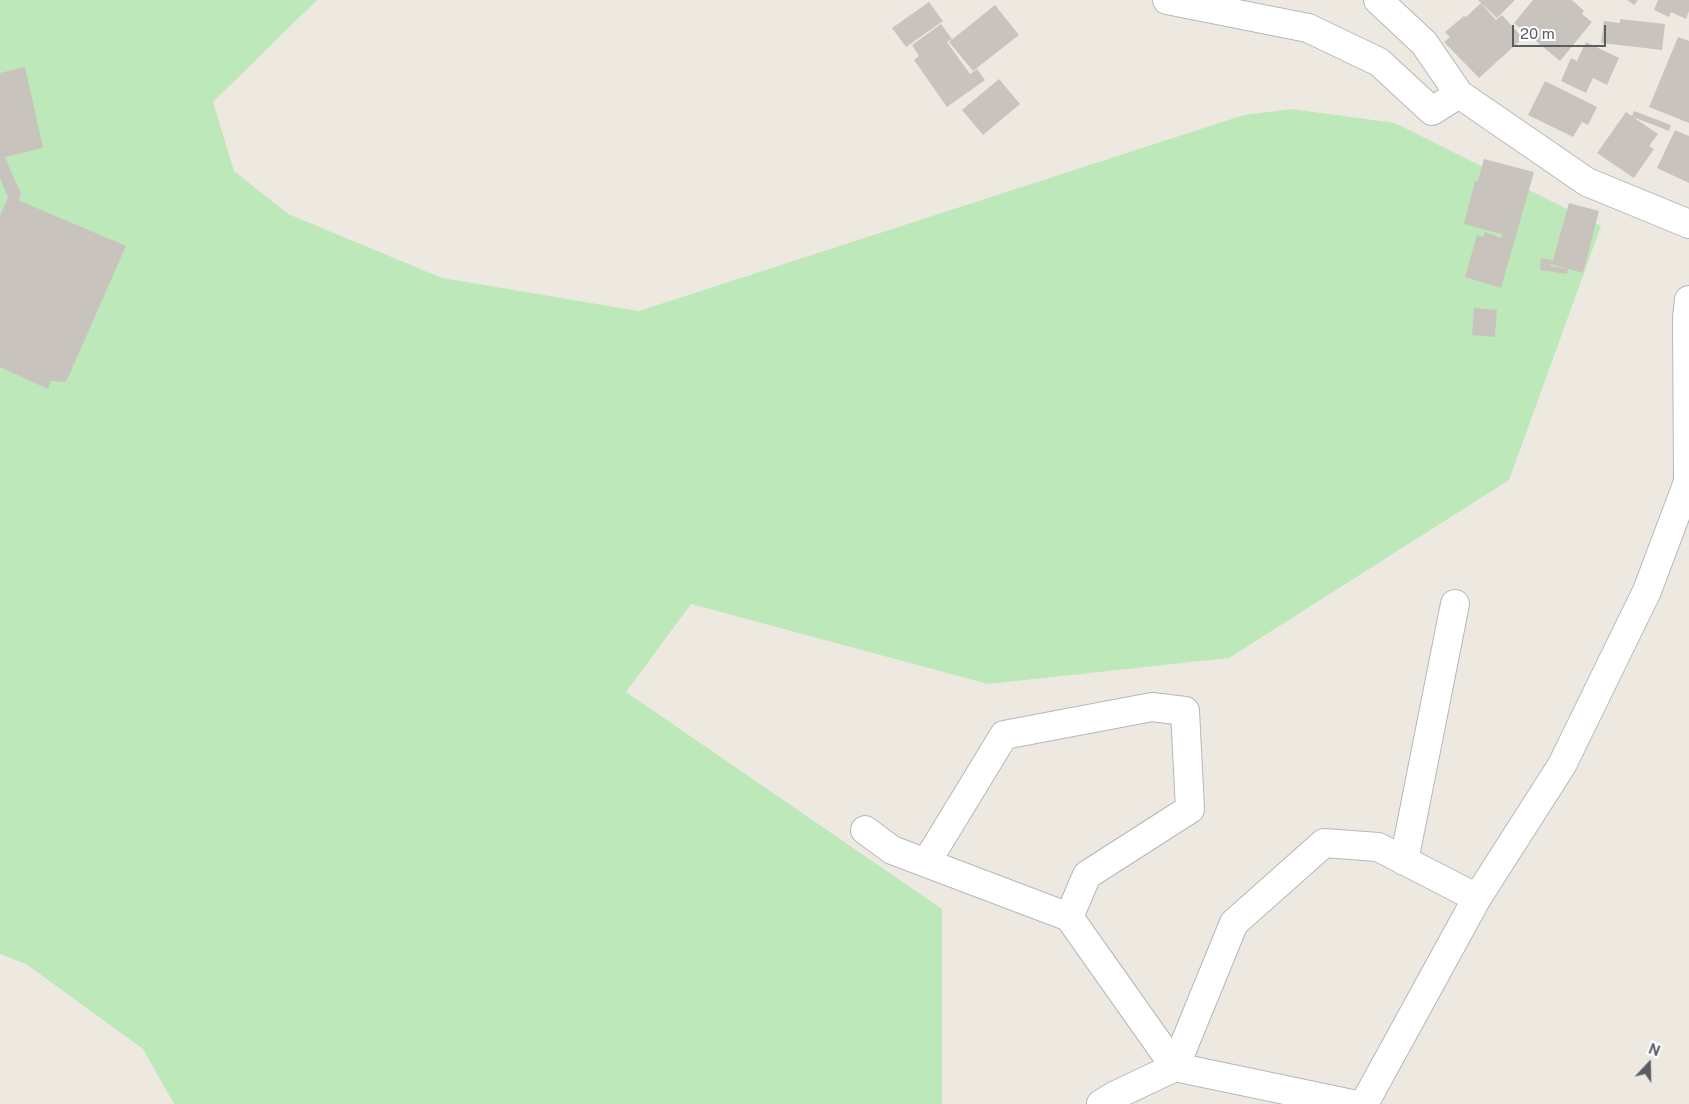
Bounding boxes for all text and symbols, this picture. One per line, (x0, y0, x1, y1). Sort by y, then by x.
scale bar (1514, 15, 1608, 47)
text: 20 m (1520, 25, 1555, 42)
north arrow (1624, 1039, 1674, 1089)
text: N (1646, 1041, 1662, 1059)

